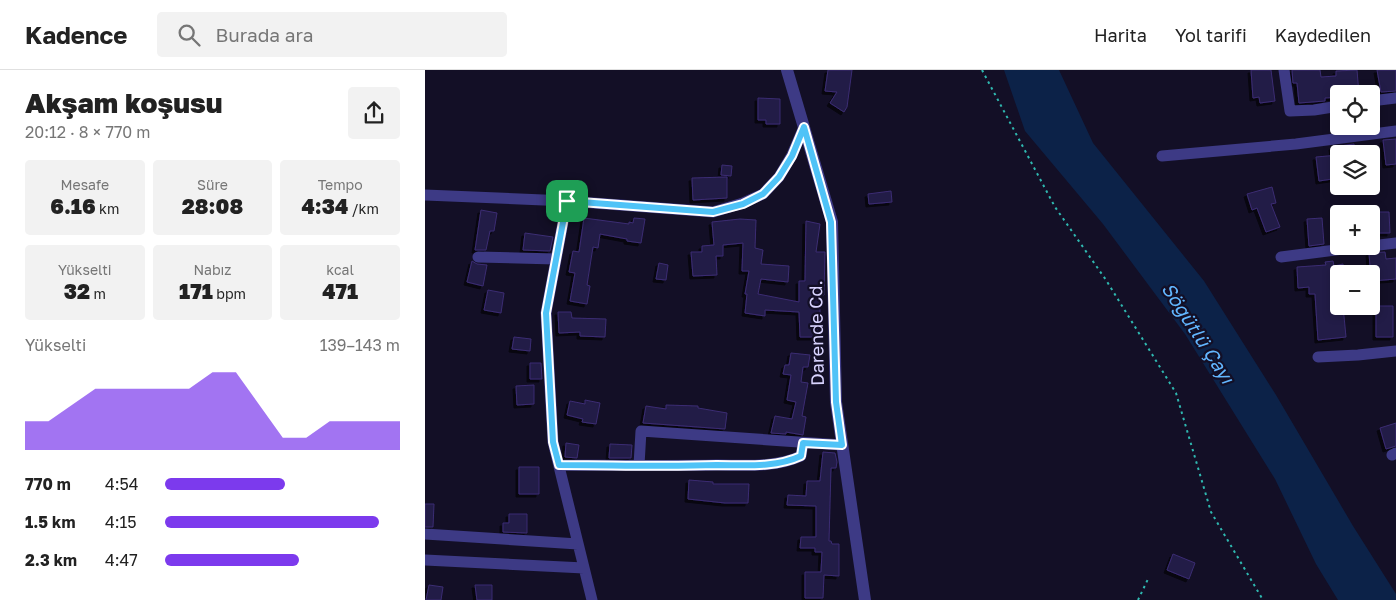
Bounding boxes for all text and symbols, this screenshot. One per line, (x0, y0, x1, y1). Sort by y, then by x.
search box (157, 12, 507, 57)
text: Kadence (25, 20, 127, 49)
icon: search (175, 21, 203, 49)
text: Burada ara (215, 23, 314, 46)
text: Harita (1094, 24, 1147, 46)
text: Yol tarifi (1175, 24, 1247, 46)
text: Kaydedilen (1275, 24, 1371, 46)
map controls (1330, 85, 1380, 315)
button: locate (1330, 85, 1380, 135)
text: Akşam koşusu (25, 86, 223, 119)
button: share (348, 87, 400, 139)
text: 20:12 · 8 × 770 m (25, 122, 150, 142)
button: layers (1330, 145, 1380, 195)
text: Mesafe (61, 176, 109, 193)
text: Süre (197, 176, 228, 193)
text: Tempo (318, 176, 363, 193)
pin (546, 180, 588, 222)
icon: arrive (553, 187, 581, 215)
text: 6.16 (50, 193, 96, 219)
text: 28:08 (182, 193, 243, 219)
text: 4:34 (301, 193, 348, 219)
text: km (96, 200, 119, 217)
text: /km (348, 200, 379, 217)
button: + (1330, 205, 1380, 255)
text: Yükselti (58, 261, 112, 278)
text: Nabız (193, 261, 232, 278)
text: kcal (326, 261, 354, 278)
button: − (1330, 265, 1380, 315)
text: 32 (64, 278, 90, 304)
text: 171 (179, 278, 213, 304)
text: 471 (322, 278, 358, 304)
water label: Söğütlü Çayı (1157, 278, 1240, 388)
street label: Darende Cd. (804, 280, 828, 386)
text: m (90, 285, 106, 302)
text: bpm (213, 285, 246, 302)
text: Yükselti (25, 335, 86, 355)
text: 139–143 m (320, 335, 400, 355)
text: 770 m (25, 474, 71, 494)
text: 4:54 (105, 474, 139, 494)
text: 1.5 km (25, 512, 75, 532)
text: 4:15 (105, 512, 137, 532)
text: 2.3 km (25, 550, 77, 570)
text: 4:47 (105, 550, 138, 570)

